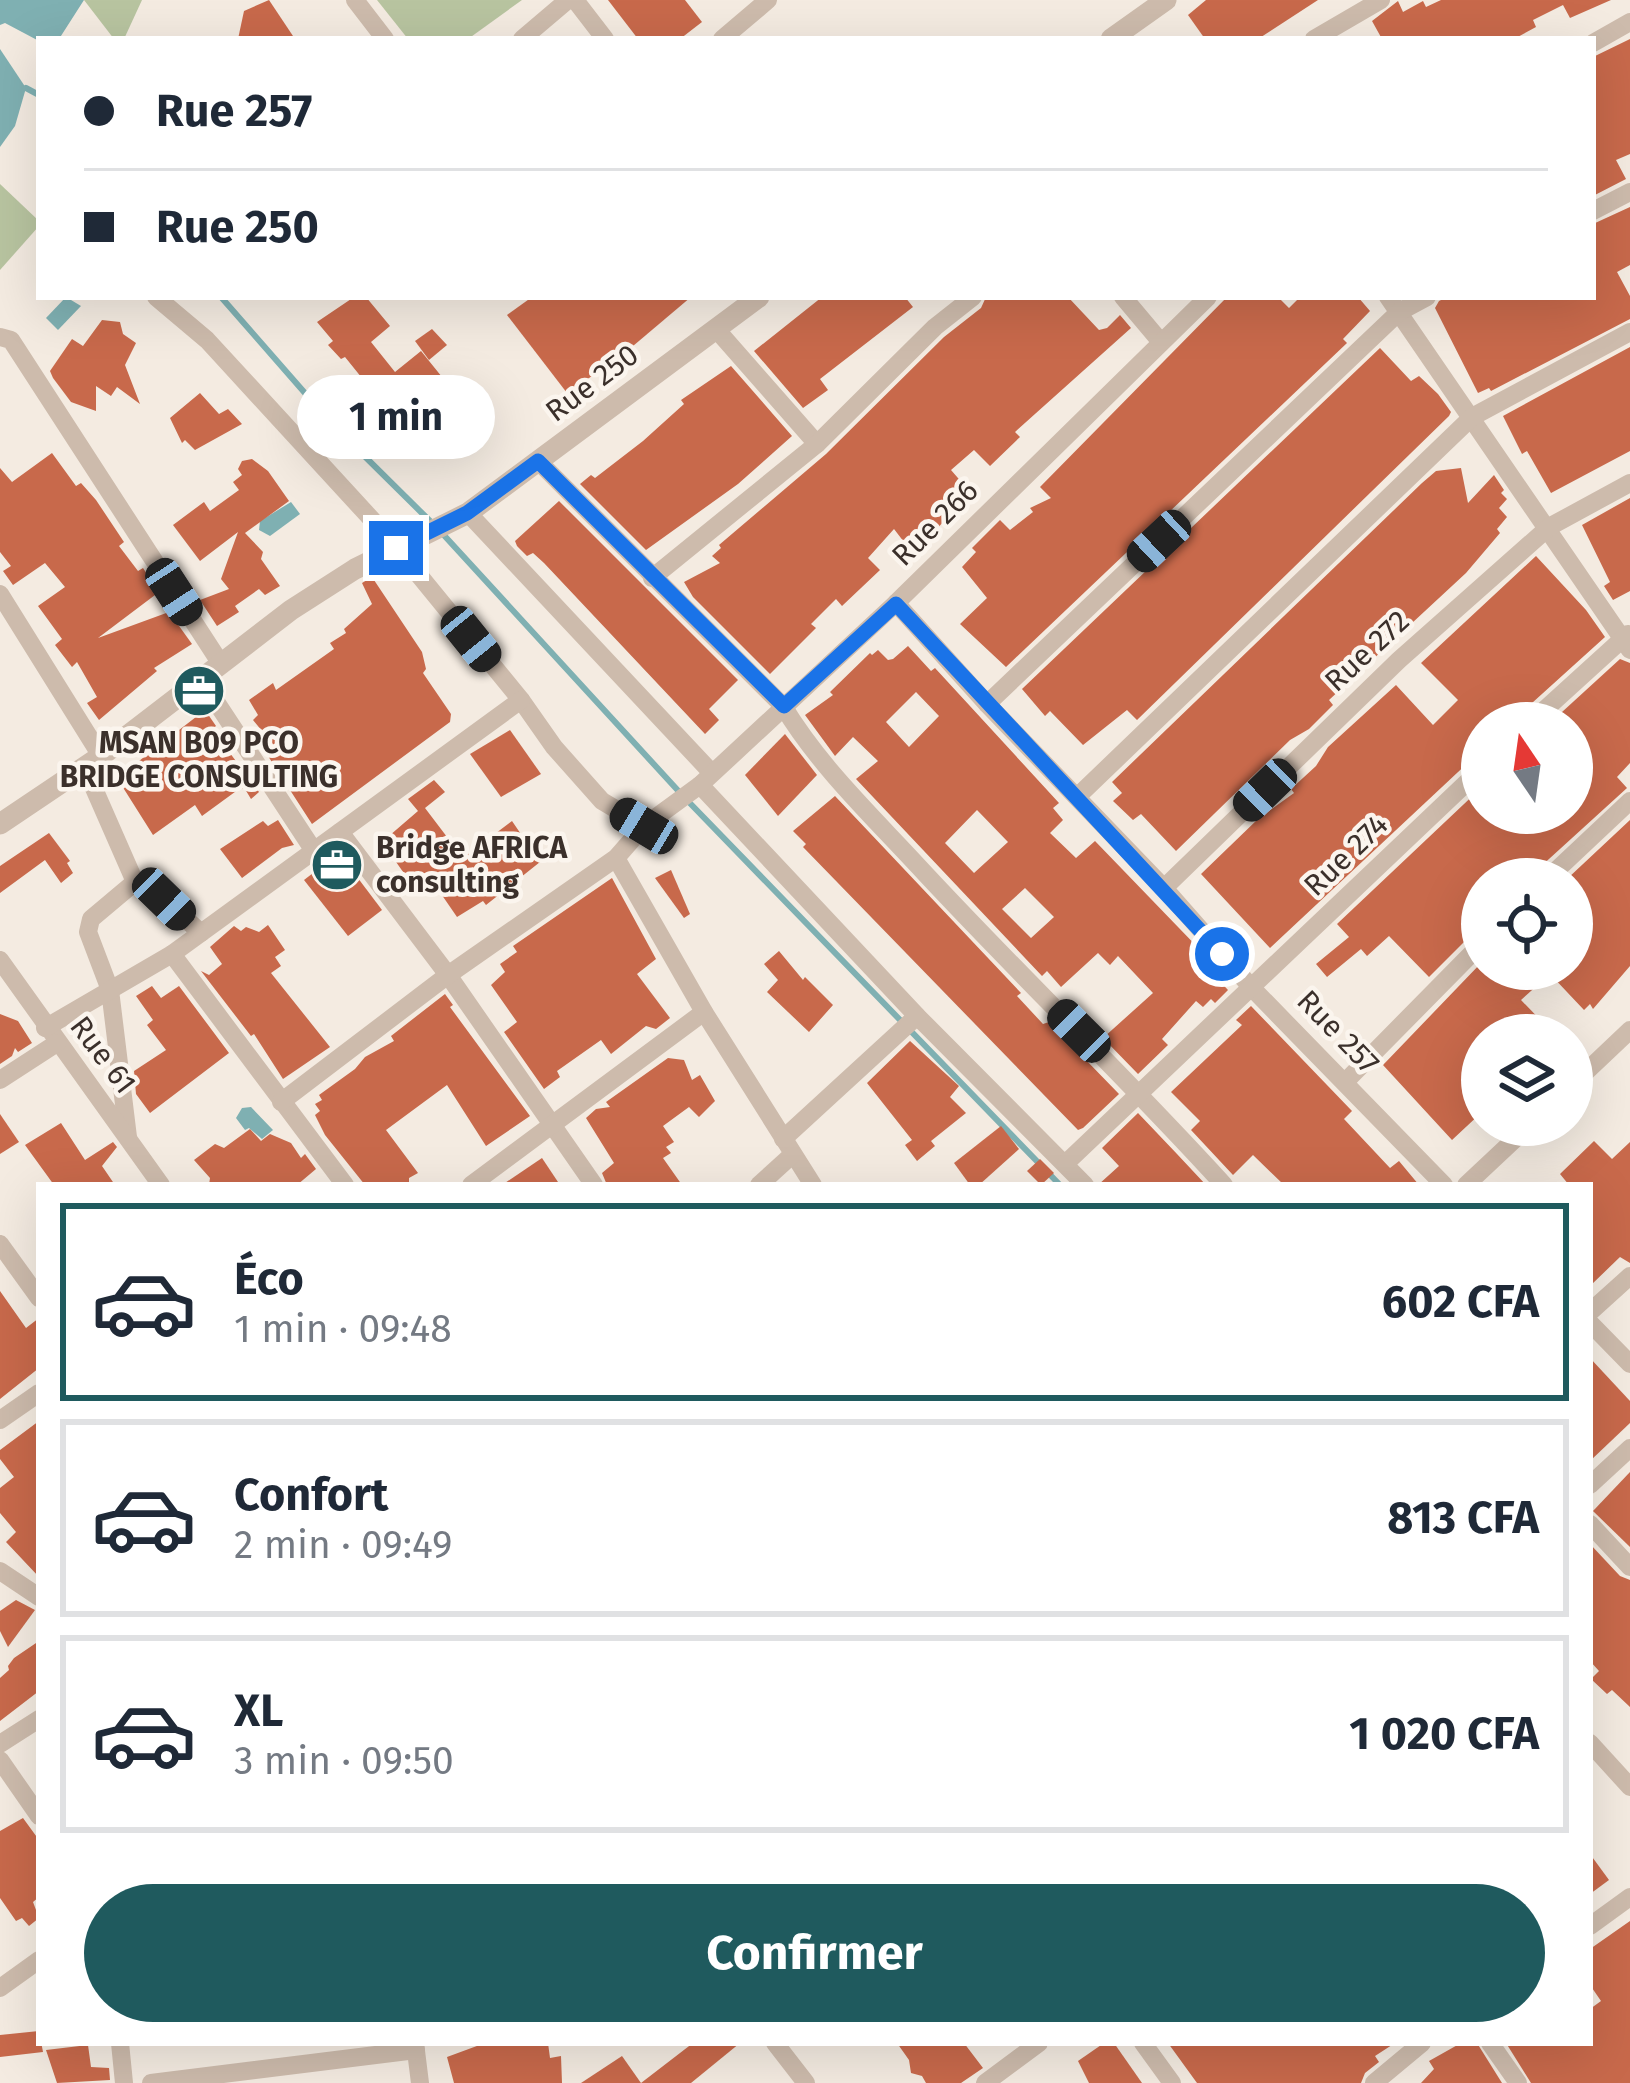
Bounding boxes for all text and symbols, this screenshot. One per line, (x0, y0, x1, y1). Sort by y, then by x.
text: Rue 257 (156, 84, 312, 138)
text: Rue 250 (156, 200, 319, 254)
street label: Rue 250 (539, 337, 645, 429)
callout: 1 min (297, 374, 495, 458)
text: 1 min (349, 394, 443, 440)
street label: Rue 266 (885, 473, 985, 573)
car (1120, 503, 1198, 579)
route end (369, 521, 423, 575)
car (139, 552, 209, 632)
car (434, 600, 508, 678)
street label: Rue 272 (1317, 603, 1417, 699)
office icon: MSAN B09 PCO BRIDGE CONSULTING (171, 663, 227, 719)
north arrow (1461, 702, 1593, 834)
map controls (1461, 702, 1593, 1146)
place label: MSAN B09 PCO BRIDGE CONSULTING (60, 725, 338, 795)
car (1227, 752, 1303, 828)
car (604, 792, 684, 860)
street label: Rue 274 (1297, 806, 1395, 904)
place label: Bridge AFRICA consulting (376, 830, 568, 900)
office icon: Bridge AFRICA consulting (309, 837, 365, 893)
button: locate (1461, 858, 1593, 990)
car (126, 861, 202, 937)
route start (1195, 927, 1249, 981)
street label: Rue 257 (1289, 983, 1387, 1081)
car (1041, 993, 1117, 1069)
street label: Rue 61 (62, 1009, 144, 1101)
button: layers (1461, 1014, 1593, 1146)
icon: car (90, 1248, 198, 1356)
text: Éco (234, 1252, 304, 1306)
text: 602 CFA (1382, 1275, 1539, 1329)
text: 1 min · 09:48 (234, 1306, 452, 1352)
icon: car (90, 1464, 198, 1572)
text: Confort (234, 1468, 389, 1522)
text: 813 CFA (1387, 1491, 1539, 1545)
text: 2 min · 09:49 (234, 1522, 452, 1568)
icon: car (90, 1680, 198, 1788)
text: XL (234, 1684, 283, 1738)
text: 1 020 CFA (1349, 1707, 1539, 1761)
text: 3 min · 09:50 (234, 1738, 454, 1784)
button: Confirmer (84, 1884, 1545, 2022)

